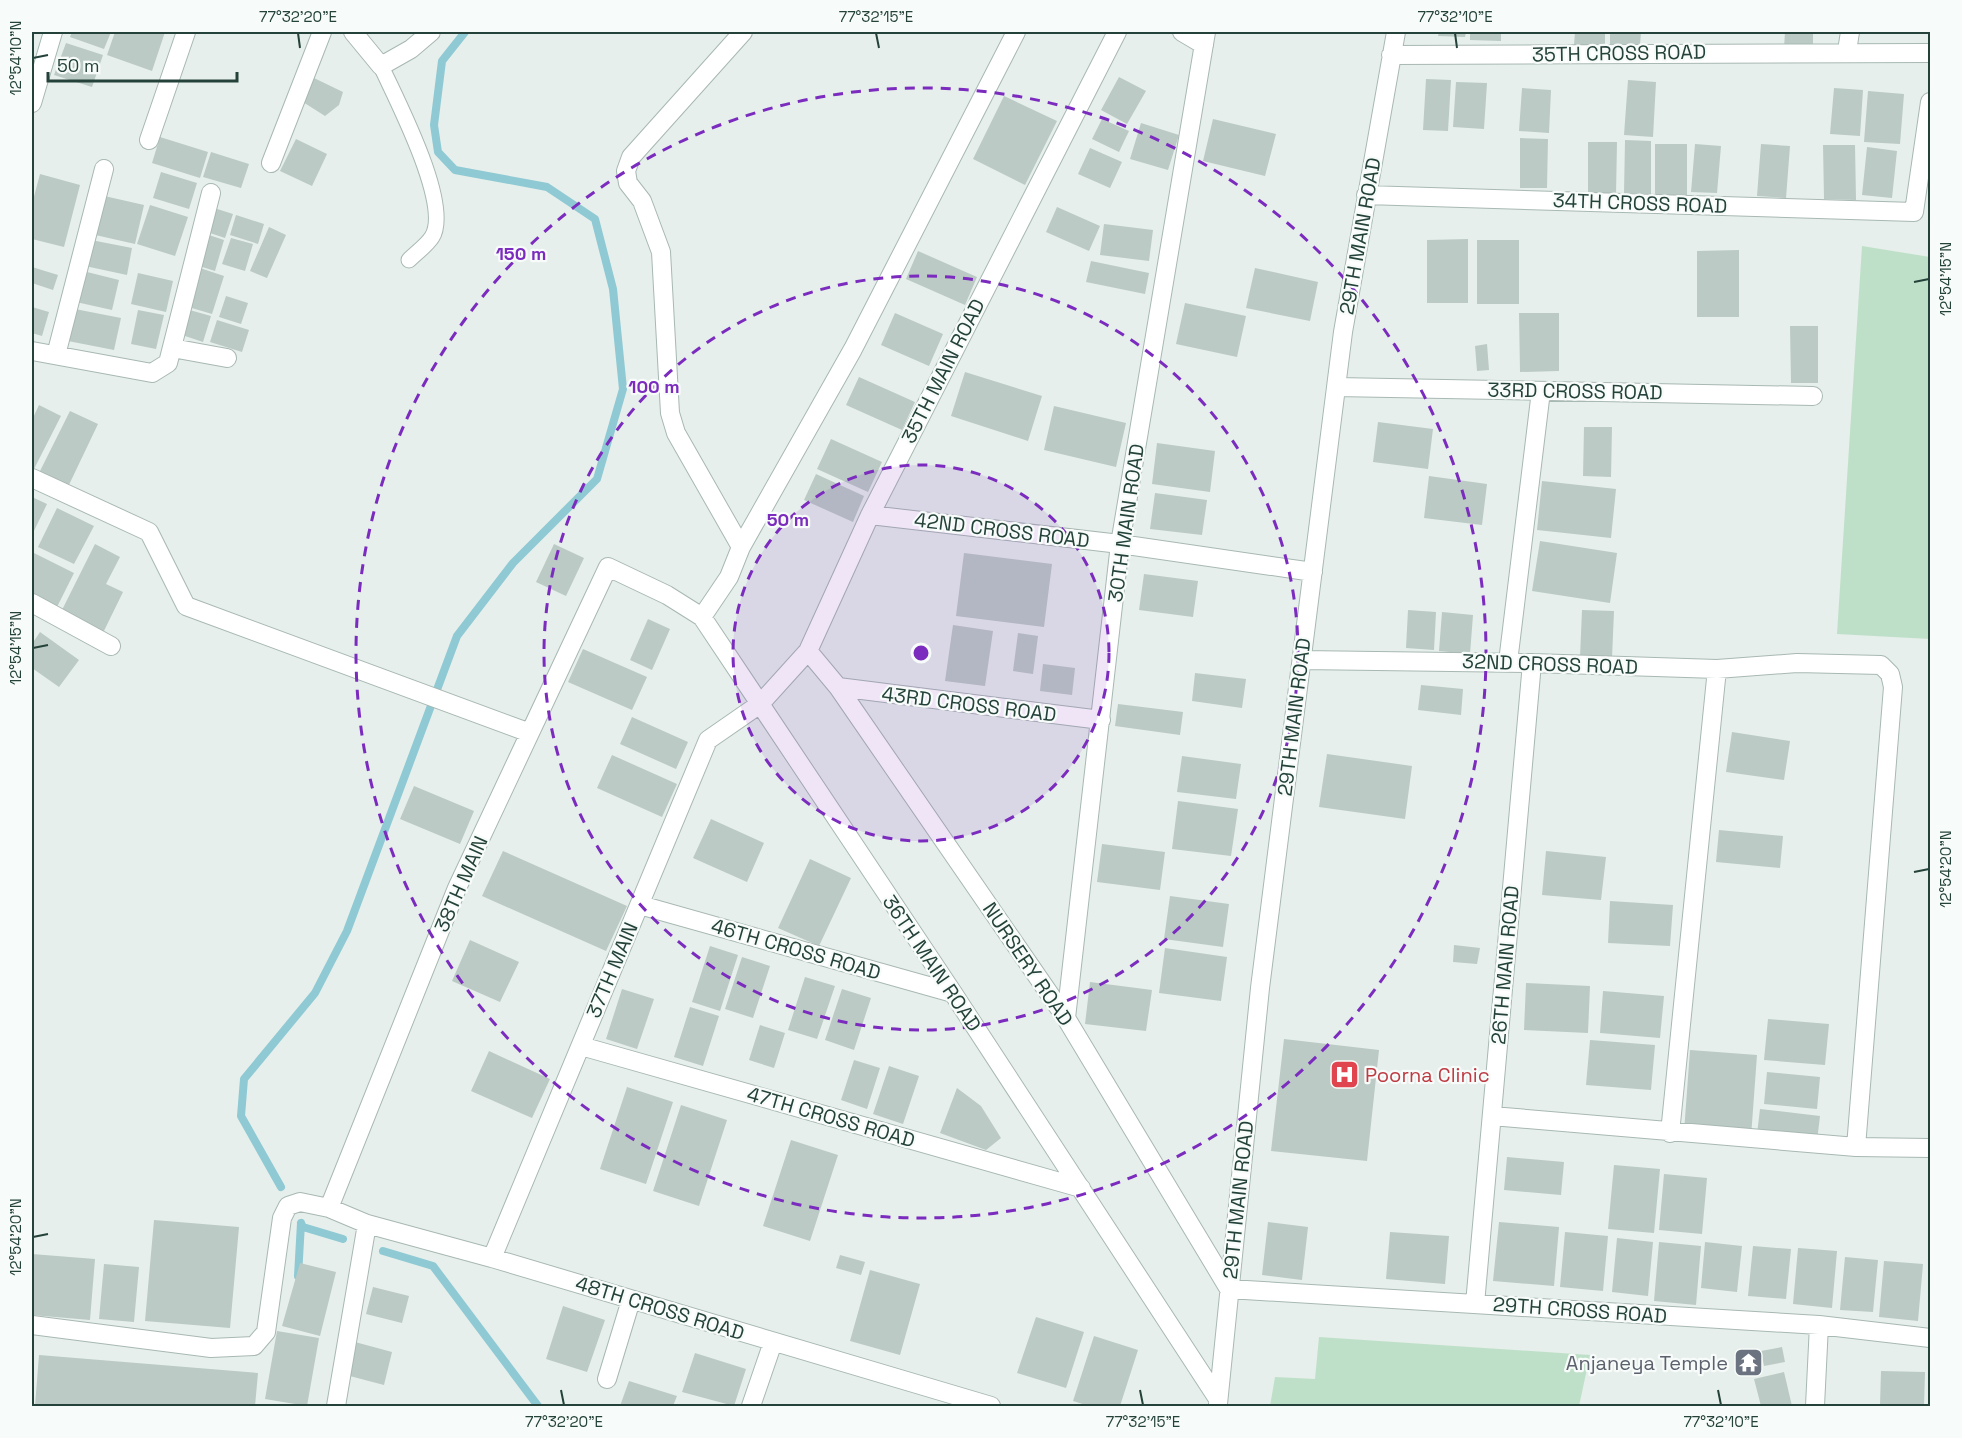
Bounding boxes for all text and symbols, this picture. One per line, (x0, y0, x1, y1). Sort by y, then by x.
text: 77°32'20"E (259, 7, 337, 26)
text: 77°32'15"E (839, 7, 913, 26)
text: 77°32'10"E (1417, 7, 1493, 26)
text: 12°54'10"N (6, 21, 25, 95)
street label: 35TH CROSS ROAD (1532, 38, 1706, 68)
scale bar (48, 45, 237, 83)
text: 50 m (57, 54, 99, 77)
street label: 29TH MAIN ROAD (1333, 155, 1387, 317)
street label: 34TH CROSS ROAD (1552, 187, 1728, 219)
text: 150 m (496, 242, 546, 265)
text: 12°54'15"N (1936, 242, 1955, 316)
street label: 35TH MAIN ROAD (895, 294, 991, 448)
text: 100 m (628, 375, 680, 398)
street label: 33RD CROSS ROAD (1487, 376, 1663, 406)
street label: 30TH MAIN ROAD (1102, 442, 1150, 604)
street label: 42ND CROSS ROAD (913, 506, 1091, 554)
text: 50 m (767, 508, 809, 531)
text: 12°54'15"N (6, 611, 25, 685)
street label: 29TH MAIN ROAD (1271, 636, 1317, 798)
centre of rings (911, 643, 931, 663)
street label: 32ND CROSS ROAD (1462, 648, 1638, 680)
street label: 43RD CROSS ROAD (880, 680, 1058, 728)
text: 12°54'20"N (1936, 830, 1955, 908)
street label: 38TH MAIN (428, 832, 494, 936)
street label: 26TH MAIN ROAD (1485, 885, 1525, 1045)
street label: 36TH MAIN ROAD (877, 890, 987, 1036)
street label: NURSERY ROAD (977, 897, 1079, 1031)
street label: 46TH CROSS ROAD (708, 912, 884, 986)
street label: 37TH MAIN (580, 918, 644, 1022)
hospital icon: Poorna Clinic (1328, 1059, 1360, 1091)
place label: Poorna Clinic (1365, 1062, 1490, 1088)
street label: 47TH CROSS ROAD (744, 1081, 918, 1153)
street label: 29TH MAIN ROAD (1217, 1120, 1259, 1280)
text: 12°54'20"N (6, 1198, 25, 1276)
street label: 48TH CROSS ROAD (572, 1270, 748, 1346)
street label: 29TH CROSS ROAD (1492, 1291, 1668, 1329)
temple icon: Anjaneya Temple (1733, 1347, 1765, 1379)
place label: Anjaneya Temple (1566, 1350, 1728, 1376)
text: 77°32'20"E (525, 1412, 603, 1431)
text: 77°32'15"E (1106, 1412, 1180, 1431)
text: 77°32'10"E (1683, 1412, 1759, 1431)

